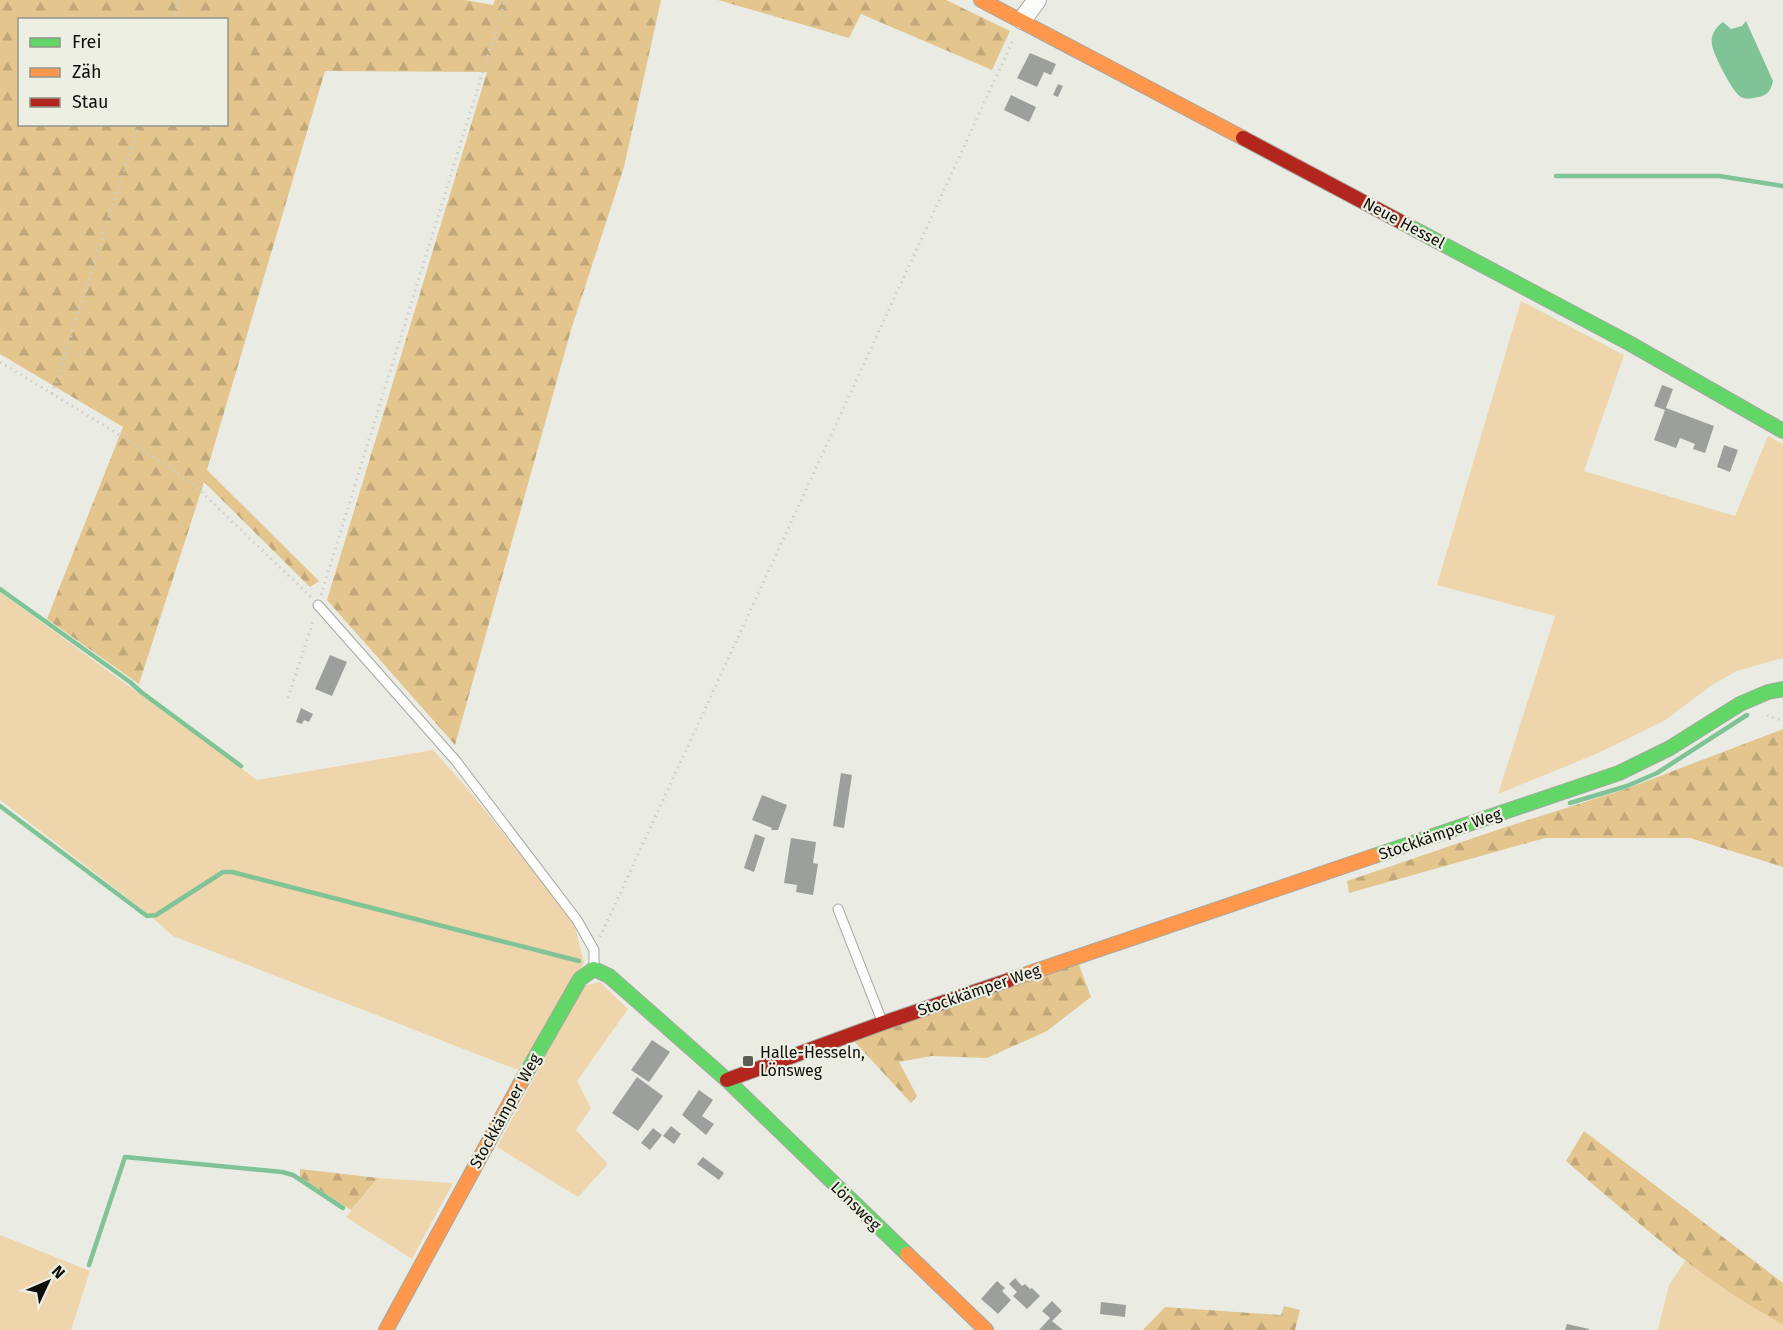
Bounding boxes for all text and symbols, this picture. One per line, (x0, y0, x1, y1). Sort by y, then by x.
legend (18, 18, 228, 126)
text: Frei (72, 31, 102, 53)
text: Zäh (72, 61, 101, 83)
text: Stau (72, 91, 108, 113)
street label: Neue Hessel (1360, 194, 1448, 253)
street label: Stockkämper Weg (1376, 804, 1505, 864)
street label: Stockkämper Weg (915, 960, 1044, 1020)
place label: Halle-Hesseln, Lönsweg (760, 1043, 865, 1080)
street label: Stockkämper Weg (466, 1050, 545, 1172)
marker: Halle-Hesseln, Lönsweg (741, 1054, 755, 1068)
street label: Lönsweg (827, 1178, 885, 1235)
north arrow (18, 1252, 78, 1312)
text: N (48, 1262, 69, 1282)

